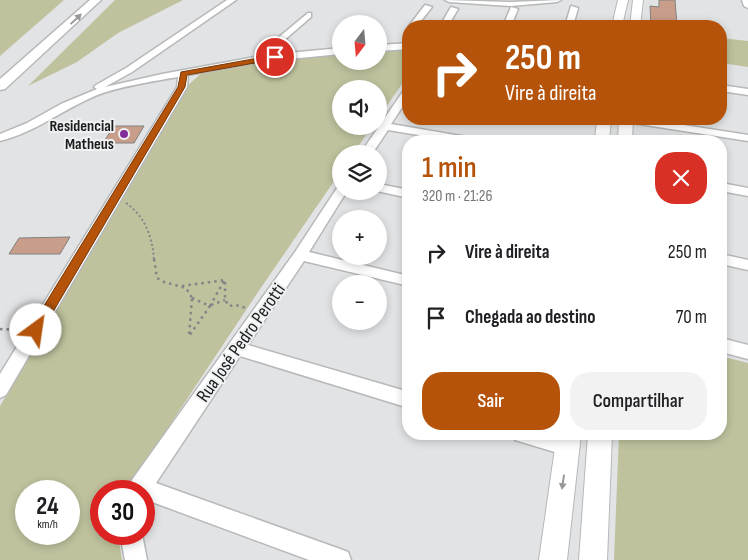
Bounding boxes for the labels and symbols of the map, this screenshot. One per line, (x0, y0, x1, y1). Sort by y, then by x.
one-way arrow (70, 13, 82, 25)
north arrow (332, 15, 388, 70)
pin (254, 36, 296, 78)
place label: Residencial Matheus (49, 117, 114, 154)
marker: Residencial Matheus (118, 128, 130, 140)
street label: Rua José Pedro Perotti (192, 279, 291, 407)
position arrow (9, 303, 61, 355)
one-way arrow (559, 474, 567, 490)
speed limit sign: 30 (90, 480, 155, 545)

